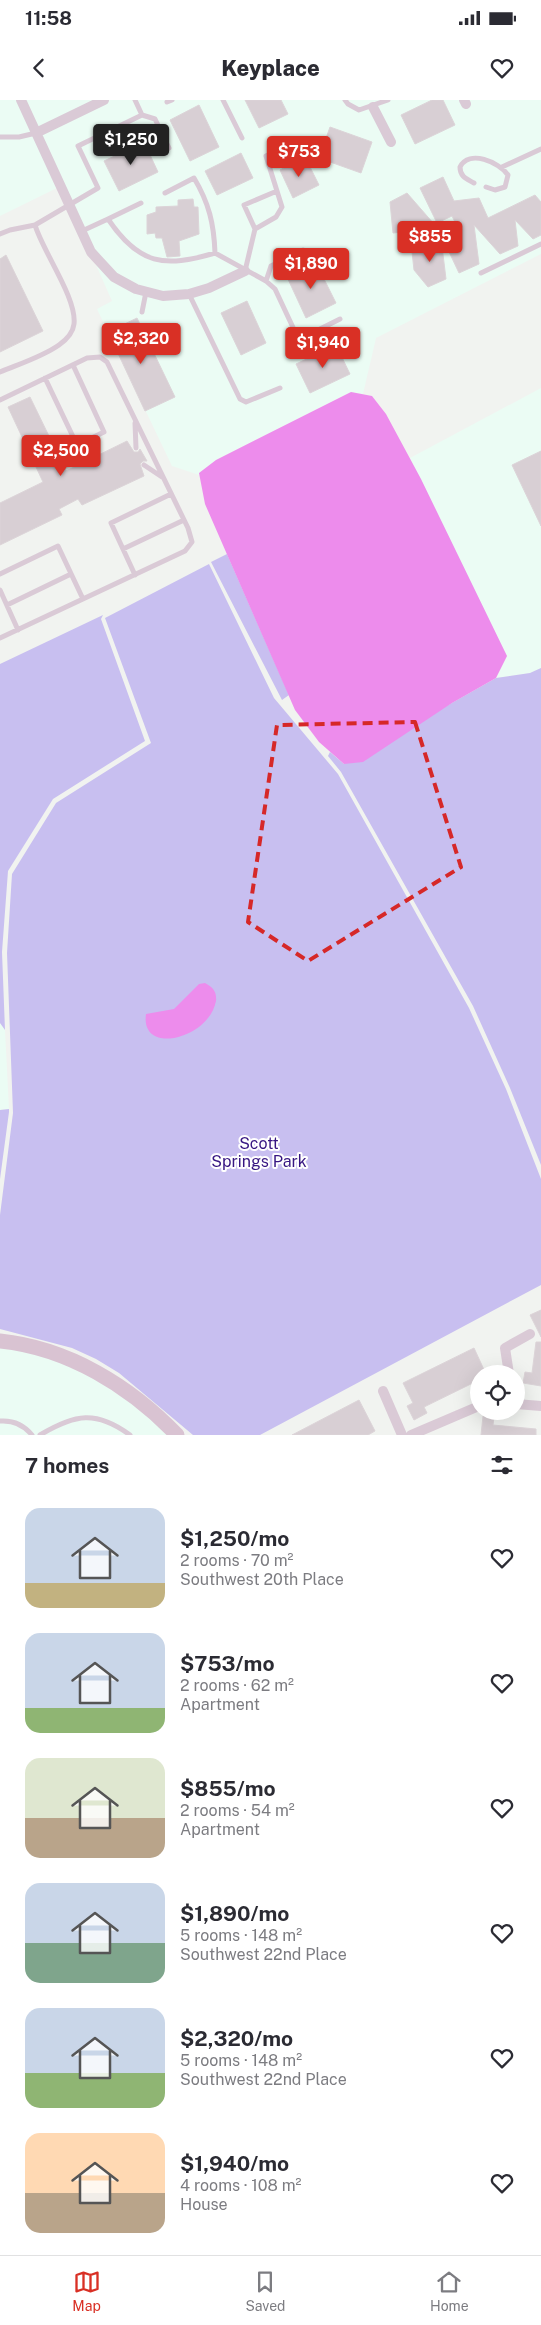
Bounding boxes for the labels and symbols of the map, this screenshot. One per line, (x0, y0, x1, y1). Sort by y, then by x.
pin: $1,250 (90, 123, 172, 166)
pin: $753 (269, 136, 329, 178)
pin: $855 (400, 220, 460, 263)
pin: $1,890 (270, 248, 352, 290)
pin: $2,320 (100, 322, 182, 365)
pin: $1,940 (282, 326, 364, 369)
pin: $2,500 (20, 434, 102, 477)
park label: Scott Springs Park (211, 1134, 307, 1171)

